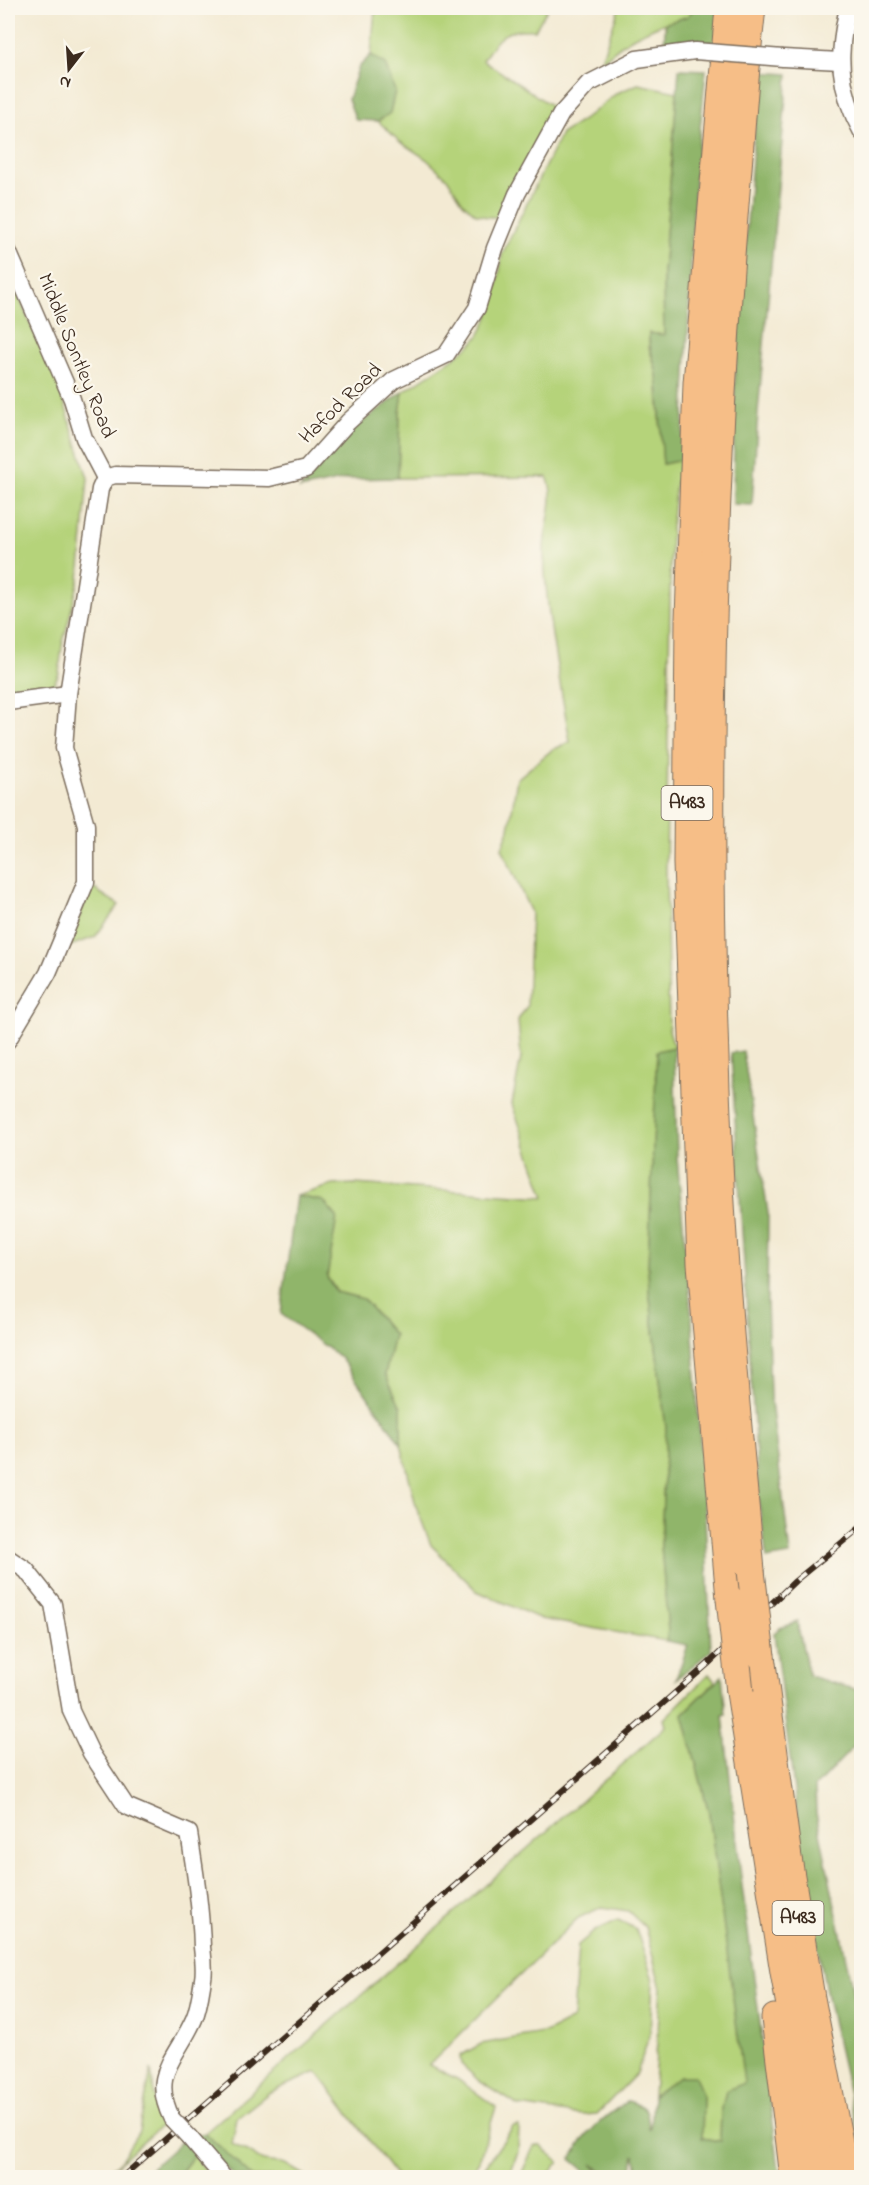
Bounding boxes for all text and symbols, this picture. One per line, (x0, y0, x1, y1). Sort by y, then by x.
north arrow (39, 39, 99, 99)
text: N (56, 68, 74, 94)
street label: Middle Sontley Road (27, 269, 123, 444)
street label: Hafod Road (293, 356, 390, 451)
road number: A483 (662, 786, 712, 820)
road number: A483 (772, 1901, 824, 1935)

